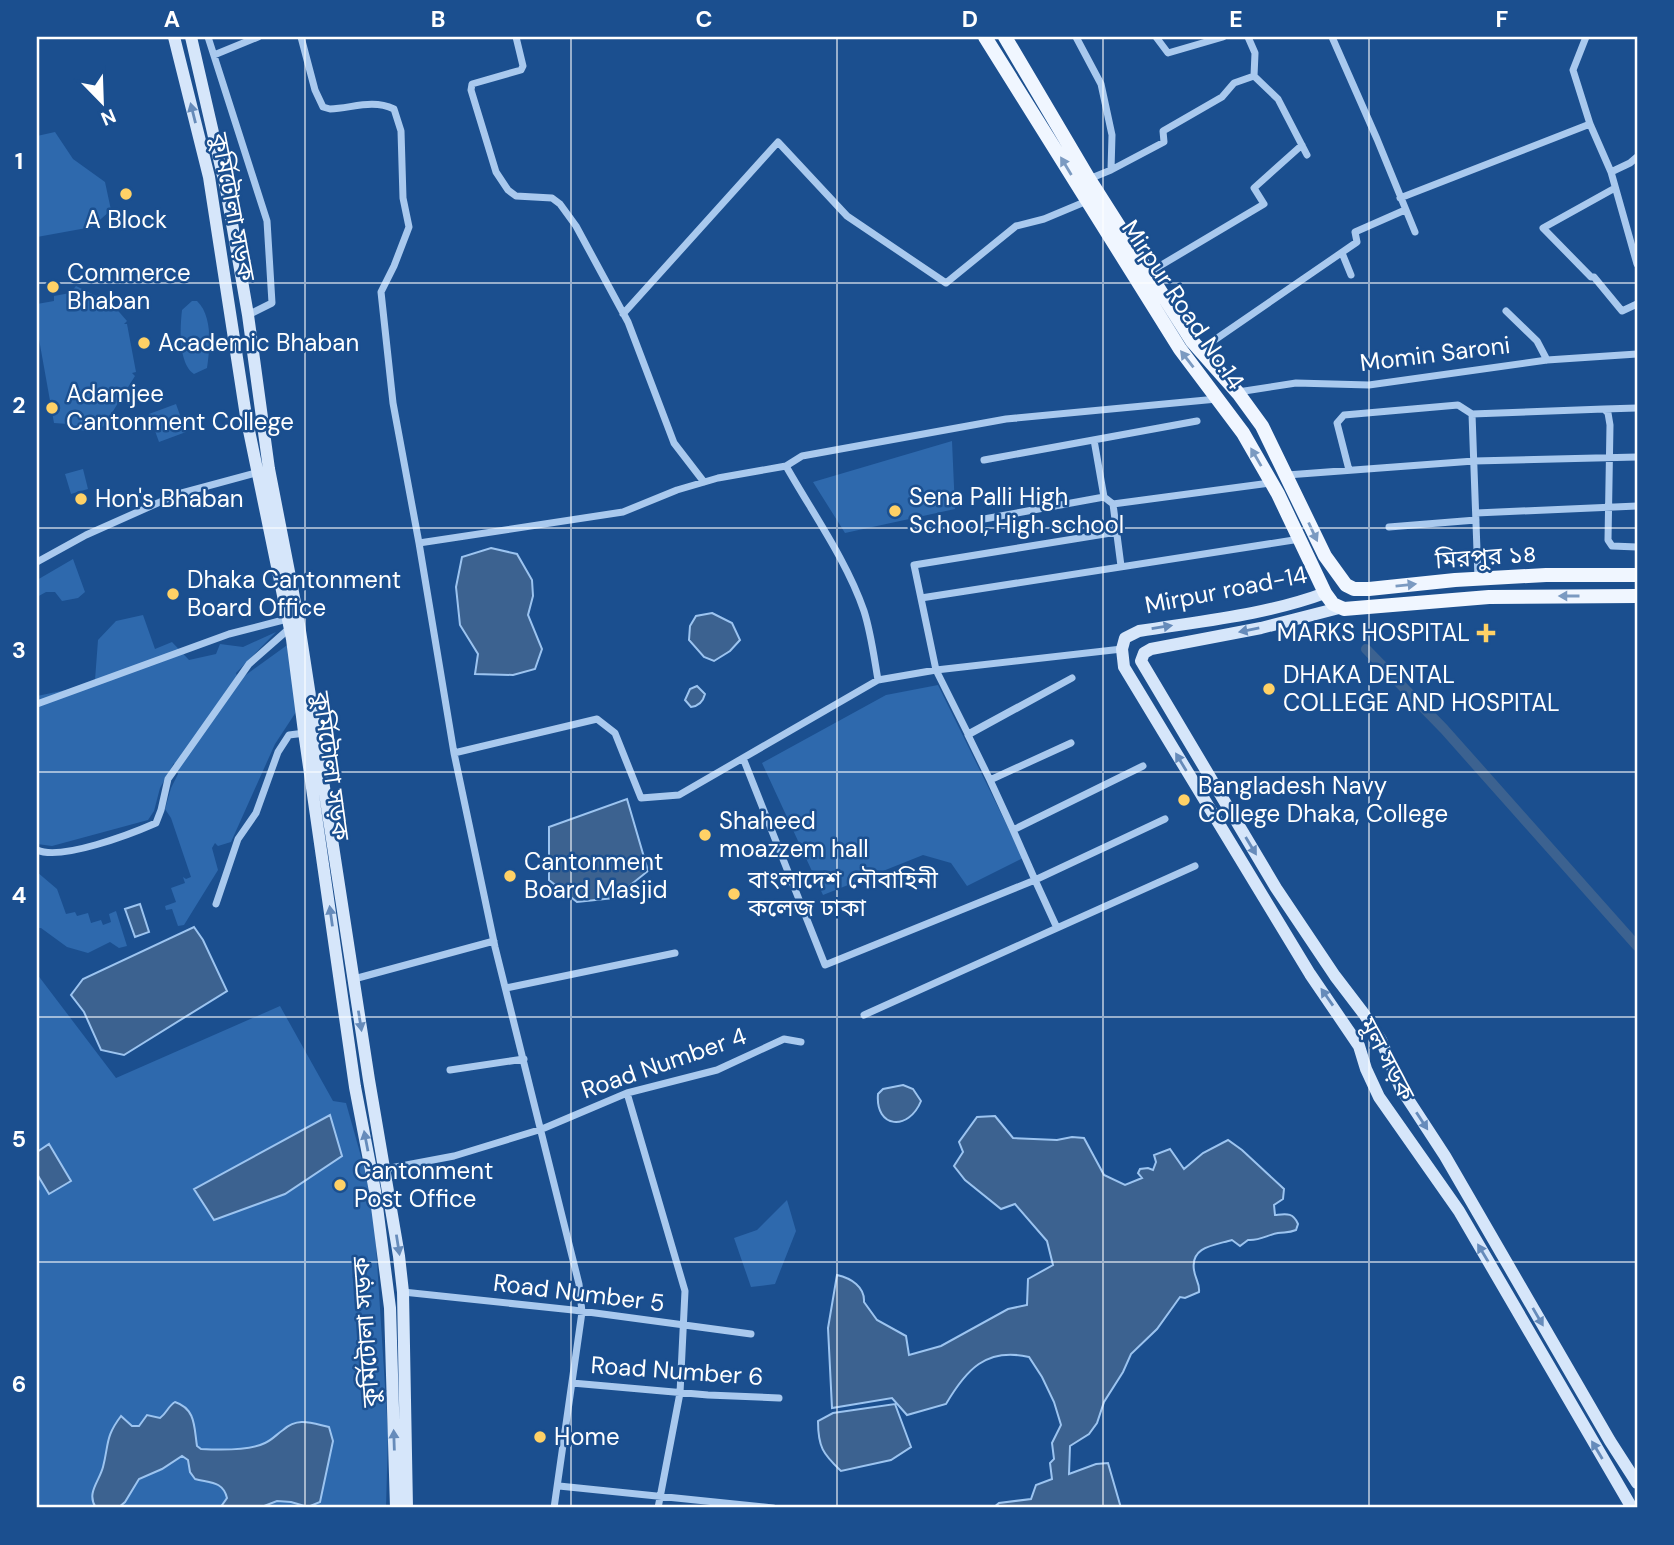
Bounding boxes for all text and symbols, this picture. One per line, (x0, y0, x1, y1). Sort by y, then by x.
text: A (164, 4, 180, 34)
text: B (431, 4, 445, 34)
text: C (696, 4, 712, 34)
text: D (962, 4, 978, 34)
text: E (1229, 4, 1243, 34)
text: F (1496, 4, 1509, 34)
north arrow (66, 66, 136, 136)
one-way arrow (187, 102, 198, 124)
text: N (97, 103, 120, 131)
street label: কুর্মিটোলা সড়ক (204, 129, 263, 284)
text: 1 (15, 146, 23, 176)
one-way arrow (1060, 157, 1072, 176)
marker: A Block (118, 186, 134, 202)
place label: A Block (85, 204, 167, 235)
street label: Mirpur Road No.14 (1115, 214, 1252, 396)
place label: Commerce Bhaban (67, 257, 191, 316)
marker: Commerce Bhaban (45, 279, 61, 295)
place label: Academic Bhaban (158, 327, 359, 358)
street label: Momin Saroni (1358, 329, 1512, 378)
marker: Academic Bhaban (136, 335, 152, 351)
one-way arrow (1180, 350, 1195, 368)
place label: Adamjee Cantonment College (66, 378, 294, 437)
text: 2 (12, 390, 26, 420)
marker: Adamjee Cantonment College (44, 400, 60, 416)
one-way arrow (1250, 447, 1262, 466)
place label: Sena Palli High School, High school (909, 481, 1124, 540)
place label: Hon's Bhaban (95, 483, 244, 514)
marker: Hon's Bhaban (73, 491, 89, 507)
marker: Sena Palli High School, High school (887, 503, 903, 519)
one-way arrow (1307, 522, 1319, 542)
street label: মিরপুর ১৪ (1433, 537, 1538, 576)
street label: Mirpur road-14 (1142, 559, 1310, 620)
place label: Dhaka Cantonment Board Office (187, 564, 401, 623)
one-way arrow (1395, 580, 1417, 591)
marker: Dhaka Cantonment Board Office (165, 586, 181, 602)
one-way arrow (1558, 590, 1580, 602)
place label: MARKS HOSPITAL (1277, 617, 1470, 648)
one-way arrow (1151, 621, 1173, 632)
marker: MARKS HOSPITAL (1476, 623, 1496, 643)
one-way arrow (1238, 624, 1260, 635)
text: 3 (12, 635, 26, 665)
place label: DHAKA DENTAL COLLEGE AND HOSPITAL (1283, 659, 1560, 718)
marker: DHAKA DENTAL COLLEGE AND HOSPITAL (1261, 681, 1277, 697)
street label: কুর্মিটোলা সড়ক (306, 688, 357, 843)
one-way arrow (1175, 753, 1188, 772)
place label: Bangladesh Navy College Dhaka, College (1198, 770, 1448, 829)
marker: Bangladesh Navy College Dhaka, College (1176, 792, 1192, 808)
place label: Shaheed moazzem hall (719, 805, 869, 864)
marker: Shaheed moazzem hall (697, 827, 713, 843)
one-way arrow (1244, 837, 1257, 856)
place label: Cantonment Board Masjid (524, 846, 668, 905)
place label: বাংলাদেশ নৌবাহিনী কলেজ ঢাকা (747, 864, 939, 923)
marker: Cantonment Board Masjid (502, 868, 518, 884)
text: 4 (12, 880, 27, 910)
marker: বাংলাদেশ নৌবাহিনী কলেজ ঢাকা (726, 886, 742, 902)
one-way arrow (325, 905, 336, 927)
one-way arrow (1320, 988, 1334, 1006)
one-way arrow (355, 1010, 366, 1032)
street label: মূল সড়ক (1352, 1011, 1423, 1106)
street label: Road Number 4 (577, 1020, 750, 1105)
one-way arrow (1415, 1112, 1428, 1131)
text: 5 (12, 1124, 26, 1154)
one-way arrow (360, 1130, 371, 1152)
place label: Cantonment Post Office (354, 1155, 493, 1214)
marker: Cantonment Post Office (332, 1177, 348, 1193)
one-way arrow (393, 1235, 404, 1257)
one-way arrow (1477, 1243, 1489, 1262)
street label: কুর্মিটোলা সড়ক (345, 1255, 386, 1409)
street label: Road Number 5 (492, 1267, 667, 1318)
one-way arrow (1532, 1307, 1545, 1326)
street label: Road Number 6 (590, 1349, 764, 1392)
text: 6 (12, 1369, 26, 1399)
place label: Home (554, 1421, 620, 1452)
one-way arrow (388, 1429, 400, 1451)
marker: Home (532, 1429, 548, 1445)
one-way arrow (1591, 1440, 1604, 1459)

